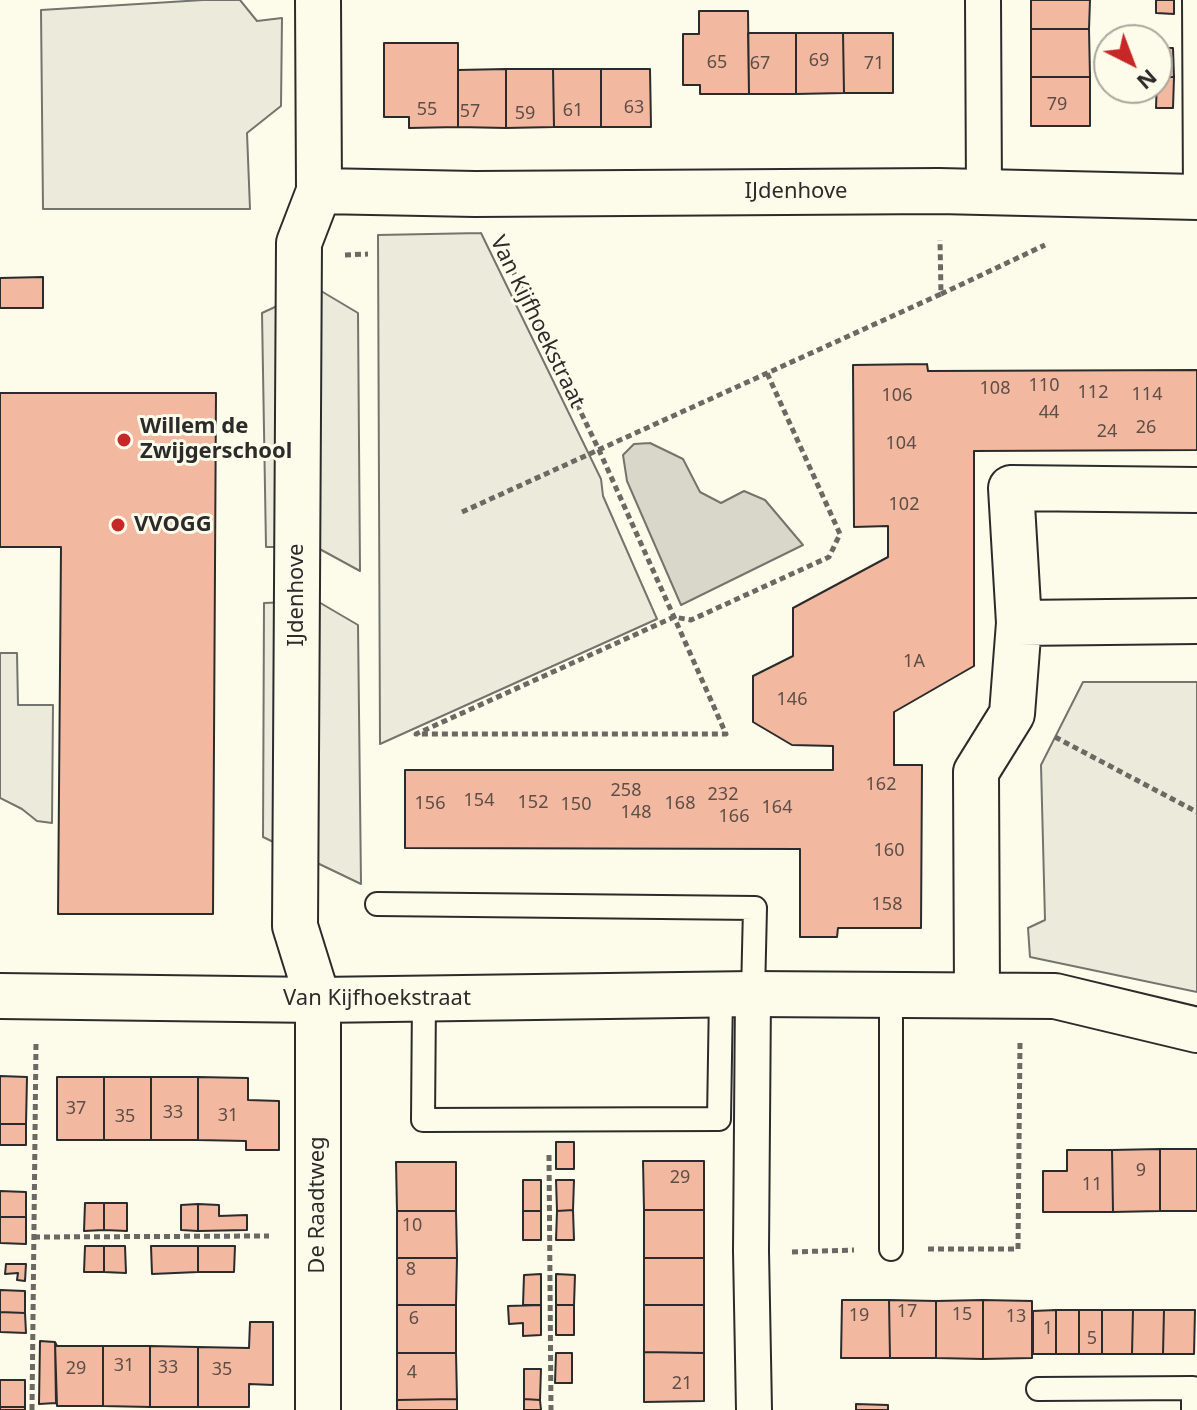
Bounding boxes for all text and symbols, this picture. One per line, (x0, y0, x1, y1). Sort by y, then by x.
north arrow (1093, 24, 1173, 104)
house number: 69 (809, 50, 829, 72)
house number: 65 (707, 52, 727, 74)
house number: 67 (750, 53, 770, 75)
house number: 71 (864, 53, 884, 75)
text: N (1131, 63, 1164, 97)
house number: 79 (1047, 94, 1067, 116)
house number: 63 (624, 97, 644, 119)
house number: 55 (417, 99, 437, 121)
house number: 61 (563, 100, 583, 122)
house number: 57 (460, 101, 480, 123)
house number: 59 (515, 103, 535, 125)
street label: IJdenhove (744, 179, 848, 205)
street label: Van Kijfhoekstraat (484, 232, 590, 412)
house number: 110 (1029, 375, 1059, 397)
house number: 108 (980, 378, 1010, 400)
house number: 112 (1078, 382, 1108, 404)
house number: 114 (1132, 384, 1162, 406)
house number: 106 (882, 385, 912, 407)
house number: 44 (1039, 402, 1059, 424)
place label: Willem de Zwijgerschool (140, 414, 292, 466)
house number: 26 (1136, 417, 1156, 439)
house number: 24 (1097, 421, 1117, 443)
marker: Willem de Zwijgerschool (115, 431, 133, 449)
house number: 104 (886, 433, 916, 455)
house number: 102 (889, 494, 919, 516)
place label: VVOGG (134, 512, 212, 538)
marker: VVOGG (109, 516, 127, 534)
street label: IJdenhove (284, 543, 310, 647)
house number: 1A (903, 651, 925, 673)
house number: 146 (777, 689, 807, 711)
house number: 162 (866, 774, 896, 796)
house number: 258 (611, 780, 641, 802)
house number: 232 (708, 784, 738, 806)
house number: 154 (464, 790, 494, 812)
house number: 152 (518, 792, 548, 814)
house number: 156 (415, 793, 445, 815)
house number: 168 (665, 793, 695, 815)
house number: 150 (561, 794, 591, 816)
house number: 164 (762, 797, 792, 819)
house number: 148 (621, 802, 651, 824)
house number: 166 (719, 806, 749, 828)
house number: 160 (874, 840, 904, 862)
house number: 158 (872, 894, 902, 916)
street label: Van Kijfhoekstraat (283, 986, 471, 1012)
house number: 37 (66, 1098, 86, 1120)
house number: 33 (163, 1102, 183, 1124)
house number: 31 (218, 1105, 238, 1127)
house number: 35 (115, 1106, 135, 1128)
street label: De Raadtweg (305, 1136, 331, 1274)
house number: 9 (1136, 1160, 1146, 1182)
house number: 29 (670, 1167, 690, 1189)
house number: 11 (1082, 1174, 1102, 1196)
house number: 10 (402, 1215, 422, 1237)
house number: 8 (406, 1259, 416, 1281)
house number: 17 (897, 1301, 917, 1323)
house number: 15 (952, 1304, 972, 1326)
house number: 19 (849, 1305, 869, 1327)
house number: 13 (1006, 1306, 1026, 1328)
house number: 6 (409, 1308, 419, 1330)
house number: 1 (1043, 1318, 1053, 1340)
house number: 5 (1087, 1328, 1097, 1350)
house number: 31 (114, 1355, 134, 1377)
house number: 33 (158, 1357, 178, 1379)
house number: 29 (66, 1358, 86, 1380)
house number: 35 (212, 1359, 232, 1381)
house number: 4 (407, 1362, 417, 1384)
house number: 21 (672, 1373, 692, 1395)

